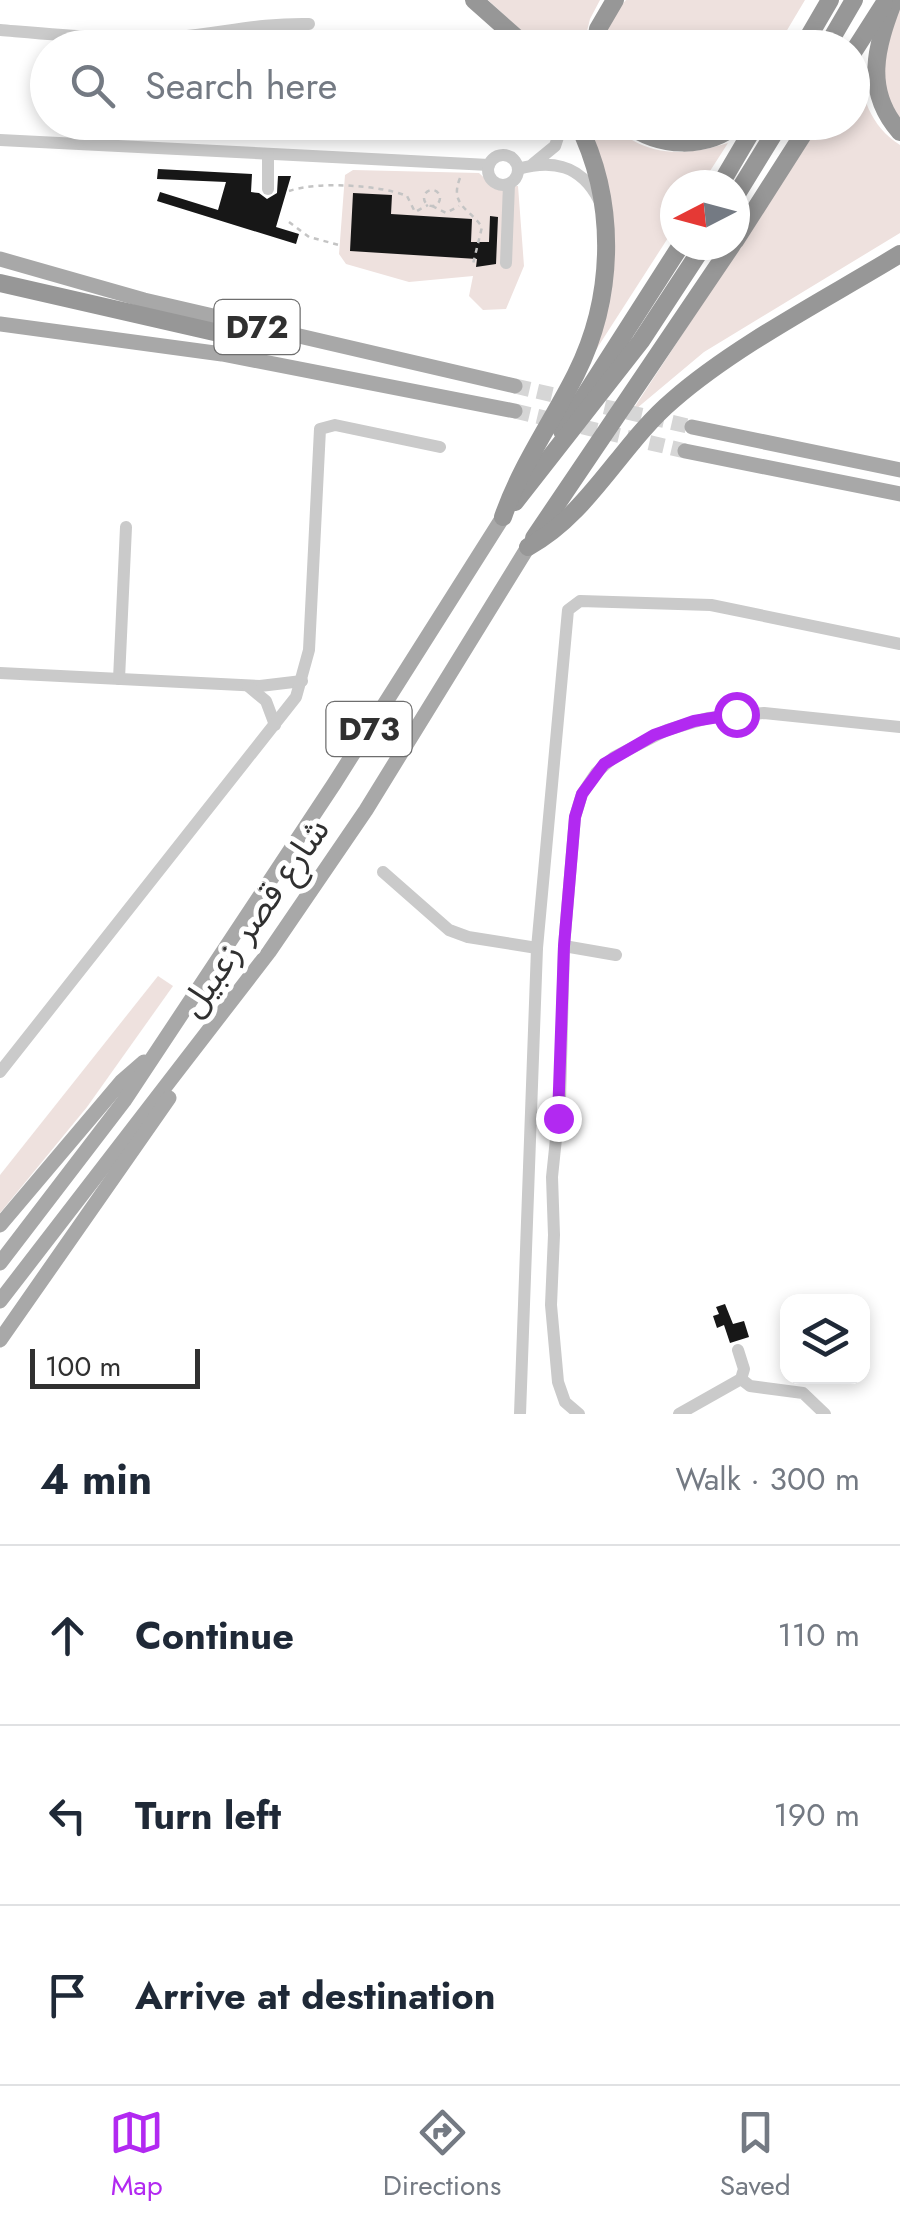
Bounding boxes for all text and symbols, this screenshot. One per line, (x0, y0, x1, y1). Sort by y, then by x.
search box (30, 30, 870, 140)
icon: search (65, 58, 120, 113)
text: Search here (145, 58, 337, 113)
north arrow (660, 170, 750, 260)
road number: D72 (214, 300, 300, 354)
route start (714, 692, 760, 738)
road number: D73 (326, 702, 412, 756)
street label: شارع قصر زعبيل (167, 808, 342, 1027)
route end (536, 1096, 582, 1142)
map controls (780, 1294, 870, 1384)
button: layers (780, 1294, 870, 1384)
scale bar (30, 1344, 200, 1388)
text: 100 m (45, 1346, 121, 1387)
text: 4 min (40, 1449, 152, 1510)
text: Walk · 300 m (675, 1456, 860, 1502)
icon: ahead (40, 1608, 95, 1663)
text: Continue (135, 1608, 294, 1663)
text: 110 m (777, 1612, 860, 1658)
icon: left (40, 1788, 95, 1843)
text: Turn left (135, 1788, 281, 1843)
text: 190 m (773, 1792, 860, 1838)
icon: arrive (40, 1968, 95, 2023)
text: Arrive at destination (135, 1968, 496, 2023)
tab: Map (109, 2105, 164, 2206)
tab: Directions (383, 2105, 501, 2206)
tab: Saved (720, 2105, 791, 2206)

